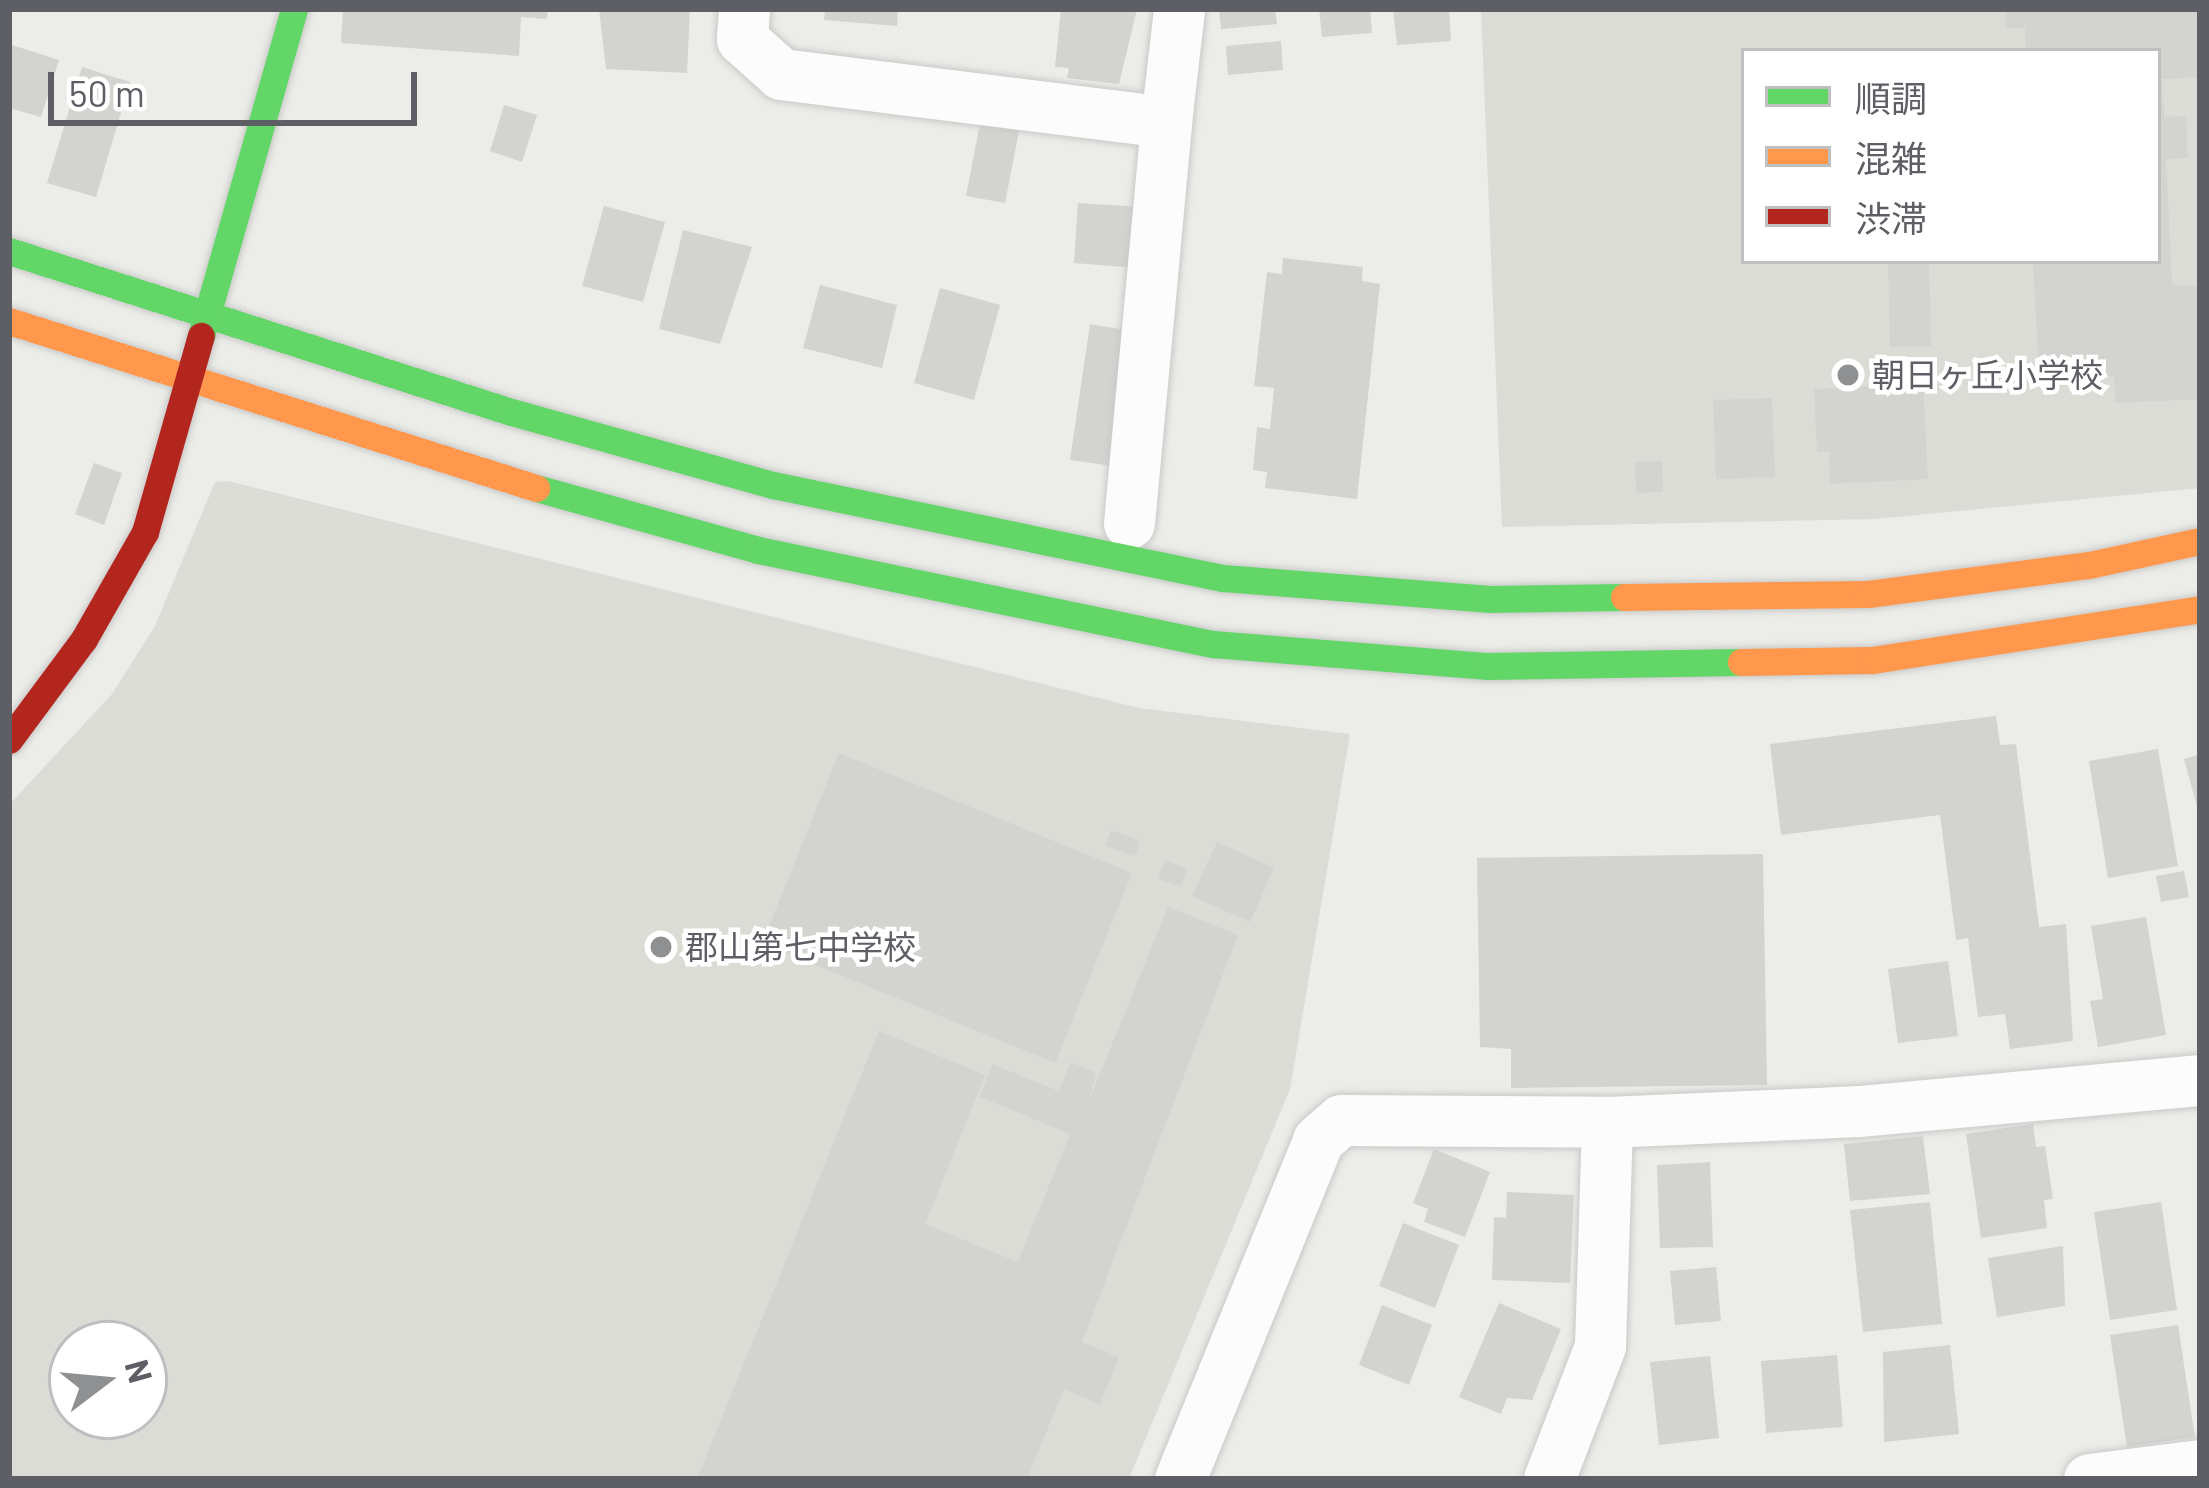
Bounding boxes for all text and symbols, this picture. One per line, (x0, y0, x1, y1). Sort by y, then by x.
scale bar (54, 48, 423, 122)
legend (1741, 48, 2161, 264)
text: 50 m (69, 71, 145, 114)
text: 順調 (1855, 76, 1927, 119)
text: 混雑 (1855, 136, 1927, 179)
text: 渋滞 (1855, 196, 1927, 239)
place label: 朝日ヶ丘小学校 (1872, 355, 2103, 395)
marker: 朝日ヶ丘小学校 (1835, 362, 1861, 388)
place label: 郡山第七中学校 (685, 927, 916, 967)
marker: 郡山第七中学校 (648, 934, 674, 960)
north arrow (48, 1320, 168, 1440)
text: N (117, 1355, 162, 1387)

